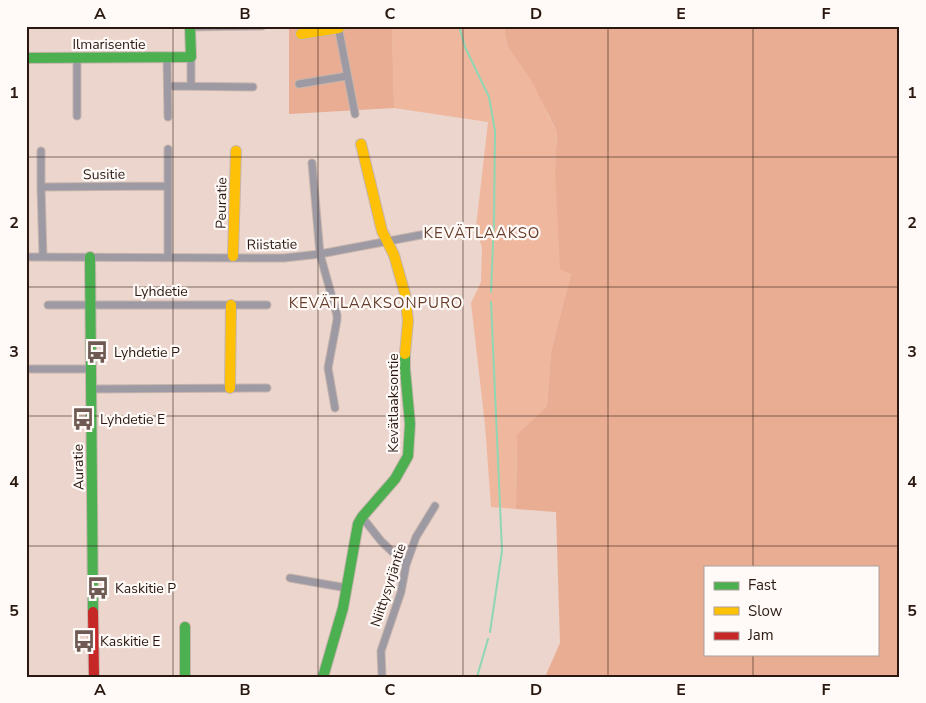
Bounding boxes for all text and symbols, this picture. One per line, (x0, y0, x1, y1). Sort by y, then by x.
text: A (94, 3, 106, 25)
text: B (239, 3, 251, 25)
text: C (385, 3, 396, 25)
text: D (530, 3, 542, 25)
text: E (676, 3, 686, 25)
text: F (822, 3, 831, 25)
street label: Ilmarisentie (72, 35, 146, 54)
text: 1 (9, 82, 19, 104)
text: 1 (907, 82, 917, 104)
street label: Susitie (83, 165, 125, 184)
street label: Peuratie (212, 177, 231, 229)
text: 2 (9, 212, 19, 234)
text: 2 (907, 212, 917, 234)
district label: KEVÄTLAAKSO (424, 223, 540, 243)
street label: Riistatie (247, 235, 297, 254)
street label: Lyhdetie (134, 282, 188, 301)
district label: KEVÄTLAAKSONPURO (289, 293, 463, 313)
bus stop icon: Lyhdetie P (84, 339, 110, 365)
text: 3 (9, 341, 19, 363)
text: 3 (907, 341, 917, 363)
place label: Lyhdetie P (114, 343, 180, 362)
street label: Kevätlaaksontie (384, 353, 403, 453)
bus stop icon: Lyhdetie E (70, 406, 96, 432)
place label: Lyhdetie E (100, 410, 165, 429)
street label: Auratie (69, 444, 88, 490)
text: 4 (9, 471, 19, 493)
text: 4 (907, 471, 917, 493)
street label: Niittysyrjäntie (366, 541, 411, 629)
legend (704, 566, 878, 656)
bus stop icon: Kaskitie P (85, 575, 111, 601)
text: Fast (748, 575, 777, 595)
place label: Kaskitie P (115, 579, 176, 598)
text: 5 (9, 600, 19, 622)
text: 5 (907, 600, 917, 622)
text: Slow (748, 601, 783, 621)
text: Jam (747, 625, 774, 645)
bus stop icon: Kaskitie E (71, 628, 97, 654)
place label: Kaskitie E (100, 632, 161, 651)
text: A (94, 679, 106, 701)
text: B (239, 679, 251, 701)
text: C (385, 679, 396, 701)
text: D (530, 679, 542, 701)
text: E (676, 679, 686, 701)
text: F (822, 679, 831, 701)

